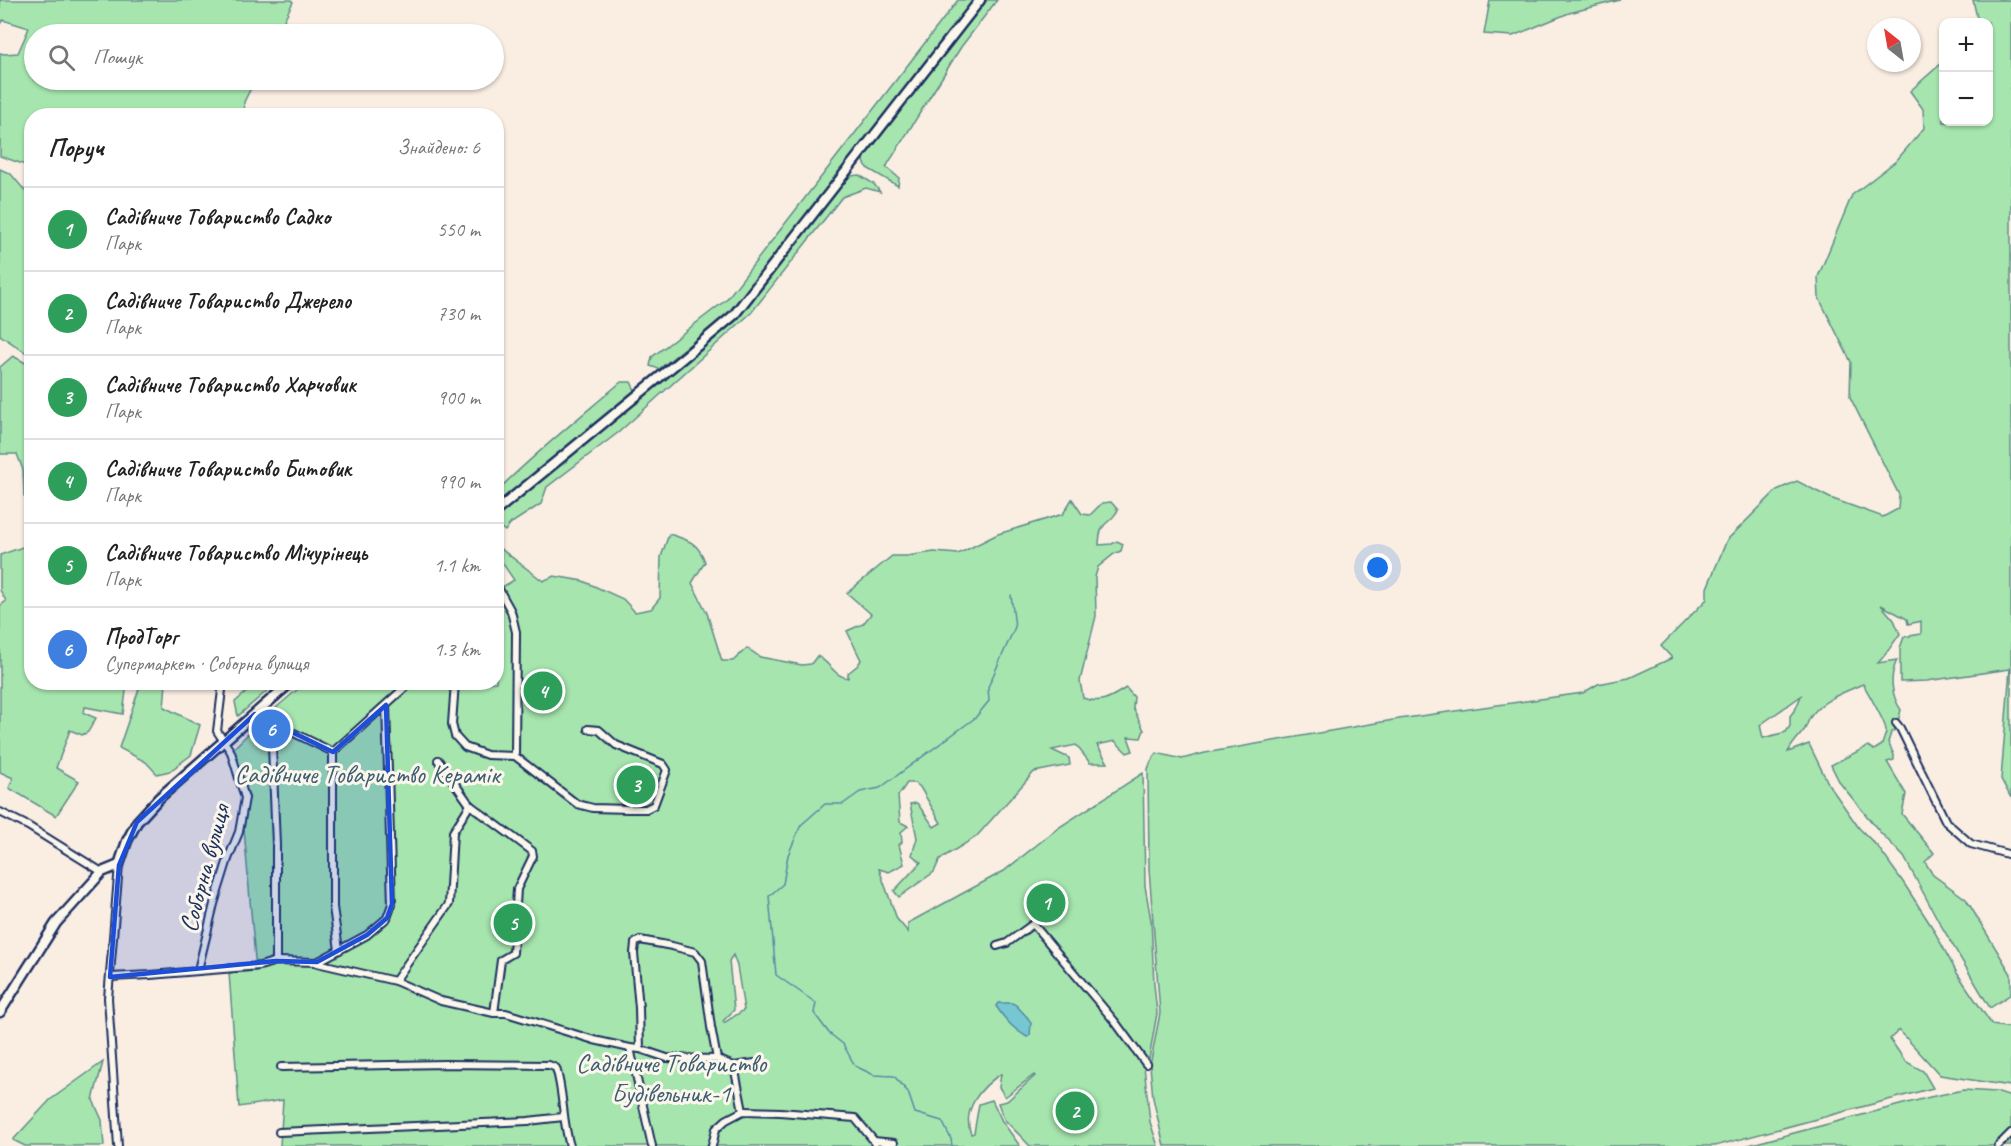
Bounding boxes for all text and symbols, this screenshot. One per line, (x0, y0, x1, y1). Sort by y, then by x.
north arrow (1867, 18, 1921, 72)
map controls (1939, 18, 1993, 126)
button: + (1939, 18, 1993, 72)
search box (24, 24, 504, 90)
icon: search (45, 41, 78, 74)
text: Пошук (93, 43, 142, 71)
button: − (1939, 72, 1993, 126)
text: Поруч (48, 131, 104, 164)
text: Знайдено: 6 (398, 135, 480, 160)
text: Садівниче Товариство Садко (105, 203, 330, 231)
text: 1 (63, 217, 72, 242)
text: 550 m (437, 217, 480, 242)
text: Парк (105, 231, 141, 256)
text: Садівниче Товариство Джерело (105, 287, 351, 315)
text: 2 (63, 301, 72, 326)
text: 730 m (437, 301, 480, 326)
text: Парк (105, 315, 141, 340)
text: Садівниче Товариство Харчовик (105, 371, 356, 399)
text: 3 (63, 385, 72, 410)
text: 900 m (437, 385, 480, 410)
text: Парк (105, 399, 141, 424)
text: Садівниче Товариство Битовик (105, 455, 351, 483)
text: 4 (63, 469, 72, 494)
text: 990 m (437, 469, 480, 494)
text: Парк (105, 483, 141, 508)
text: Садівниче Товариство Мічурінець (105, 539, 367, 567)
text: 5 (63, 553, 72, 578)
text: 1.1 km (434, 553, 480, 578)
your location (1363, 553, 1392, 582)
text: Парк (105, 567, 141, 592)
text: ПродТорг (105, 623, 178, 651)
text: 6 (63, 637, 72, 662)
text: 1.3 km (434, 637, 480, 662)
text: Супермаркет · Соборна вулиця (105, 651, 308, 676)
pin: 4 (524, 668, 562, 714)
pin: 6 (252, 706, 290, 752)
park label: Садівниче Товариство Керамік (234, 758, 502, 791)
pin: 3 (616, 762, 656, 808)
street label: Соборна вулиця (172, 799, 238, 936)
pin: 1 (1026, 880, 1066, 926)
pin: 5 (494, 900, 532, 946)
park label: Садівниче Товариство Будівельник-1 (576, 1047, 768, 1110)
pin: 2 (1056, 1088, 1094, 1134)

